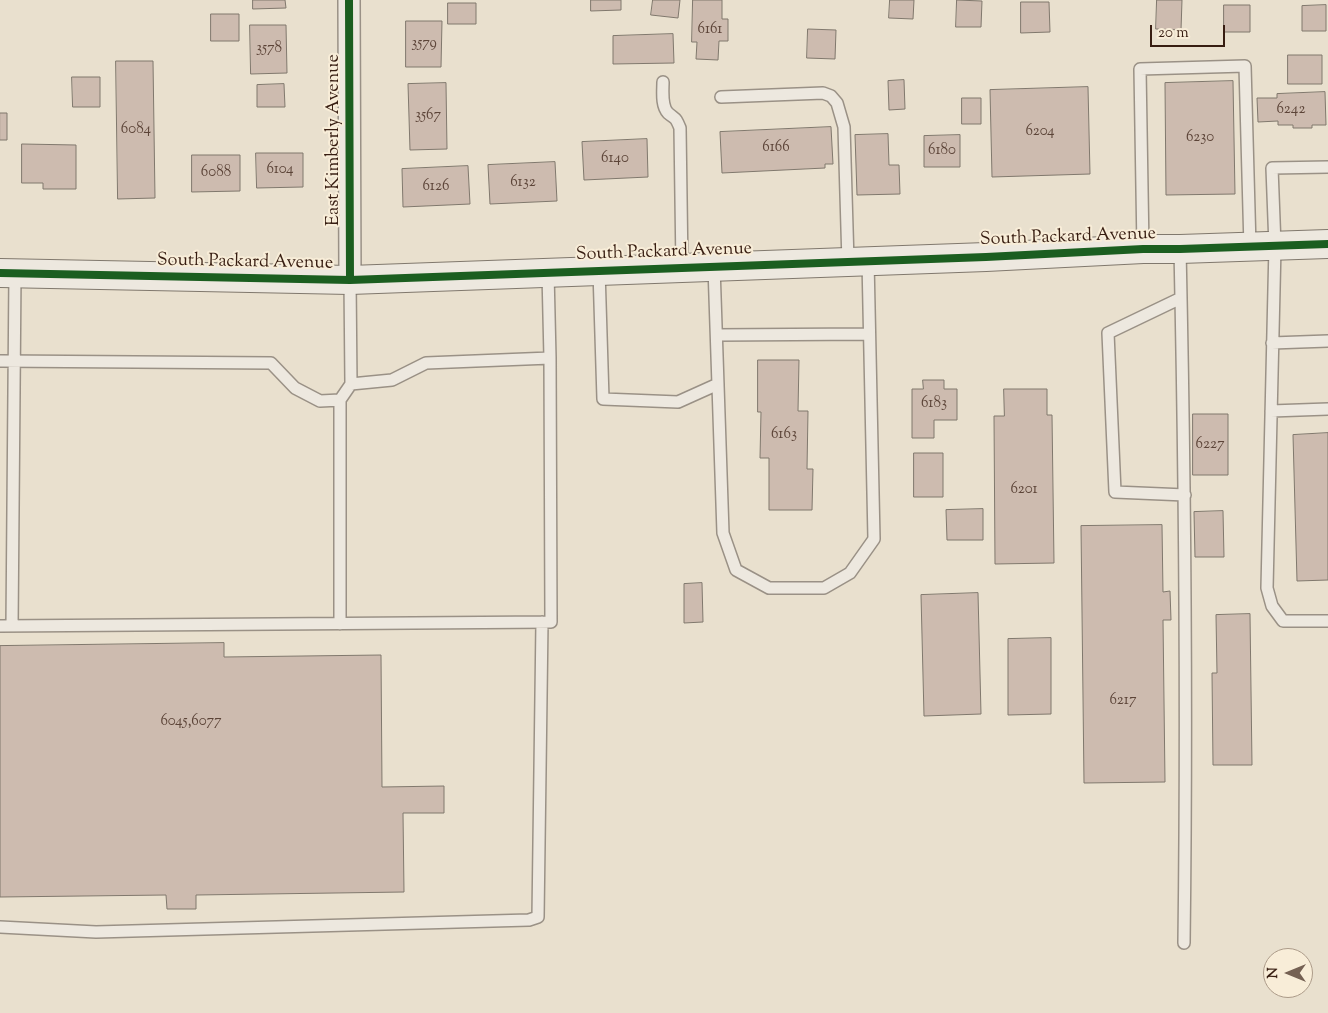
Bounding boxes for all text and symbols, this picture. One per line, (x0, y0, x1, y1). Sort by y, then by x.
scale bar (1153, 15, 1228, 47)
house number: 6161 (698, 21, 722, 39)
text: 20 m (1158, 23, 1189, 44)
house number: 3579 (411, 35, 437, 53)
house number: 3578 (256, 40, 282, 58)
street label: East Kimberly Avenue (324, 54, 346, 226)
house number: 6242 (1277, 101, 1305, 119)
house number: 3567 (415, 107, 441, 125)
house number: 6084 (121, 121, 151, 139)
house number: 6204 (1025, 123, 1055, 141)
house number: 6230 (1186, 129, 1214, 147)
house number: 6166 (762, 139, 790, 157)
house number: 6180 (928, 142, 956, 160)
house number: 6140 (601, 150, 629, 168)
house number: 6104 (266, 161, 294, 179)
house number: 6088 (201, 164, 231, 182)
house number: 6132 (510, 174, 536, 192)
house number: 6126 (423, 178, 449, 196)
street label: South Packard Avenue (980, 224, 1156, 252)
street label: South Packard Avenue (576, 239, 752, 267)
street label: South Packard Avenue (157, 251, 333, 275)
house number: 6183 (921, 395, 947, 413)
house number: 6163 (771, 426, 797, 444)
house number: 6227 (1196, 436, 1224, 454)
house number: 6201 (1010, 481, 1038, 499)
house number: 6217 (1110, 692, 1136, 710)
house number: 6045,6077 (160, 713, 222, 731)
north arrow (1263, 948, 1313, 998)
text: N (1264, 967, 1284, 979)

